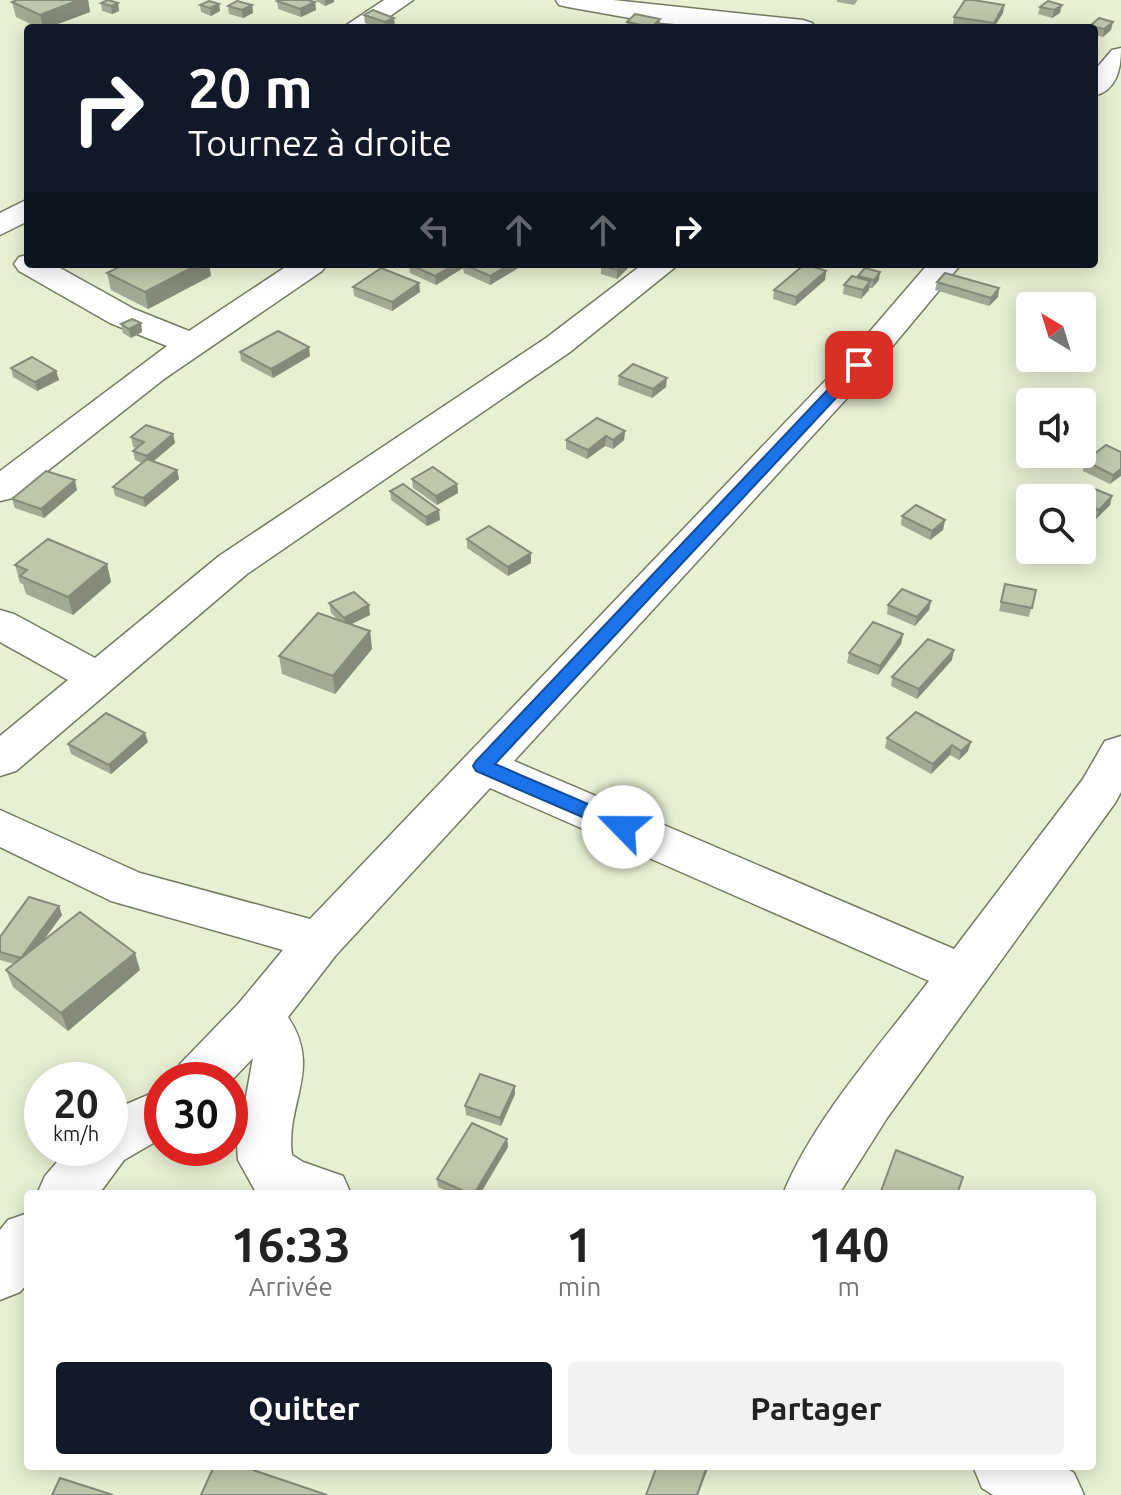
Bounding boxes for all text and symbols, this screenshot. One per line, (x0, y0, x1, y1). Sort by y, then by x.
icon: right (56, 56, 160, 160)
text: 20 m (188, 56, 313, 119)
text: Tournez à droite (188, 122, 452, 163)
icon: left (413, 208, 457, 252)
icon: ahead (497, 208, 541, 252)
icon: ahead (581, 208, 625, 252)
icon: right (665, 208, 709, 252)
north arrow (1016, 292, 1096, 372)
map controls (1016, 292, 1096, 564)
pin (825, 331, 893, 399)
icon: arrive (837, 343, 881, 387)
button: sound (1016, 388, 1096, 468)
button: search (1016, 484, 1096, 564)
position arrow (581, 785, 665, 869)
speed limit sign: 30 (144, 1062, 248, 1166)
text: 20 (53, 1081, 99, 1126)
text: km/h (53, 1122, 99, 1145)
text: 16:33 (231, 1217, 351, 1271)
text: 1 (566, 1217, 593, 1271)
text: 140 (808, 1217, 889, 1271)
text: Arrivée (249, 1272, 333, 1301)
text: min (558, 1272, 601, 1301)
text: m (837, 1272, 860, 1301)
button: Quitter (56, 1362, 552, 1454)
button: Partager (568, 1362, 1064, 1454)

